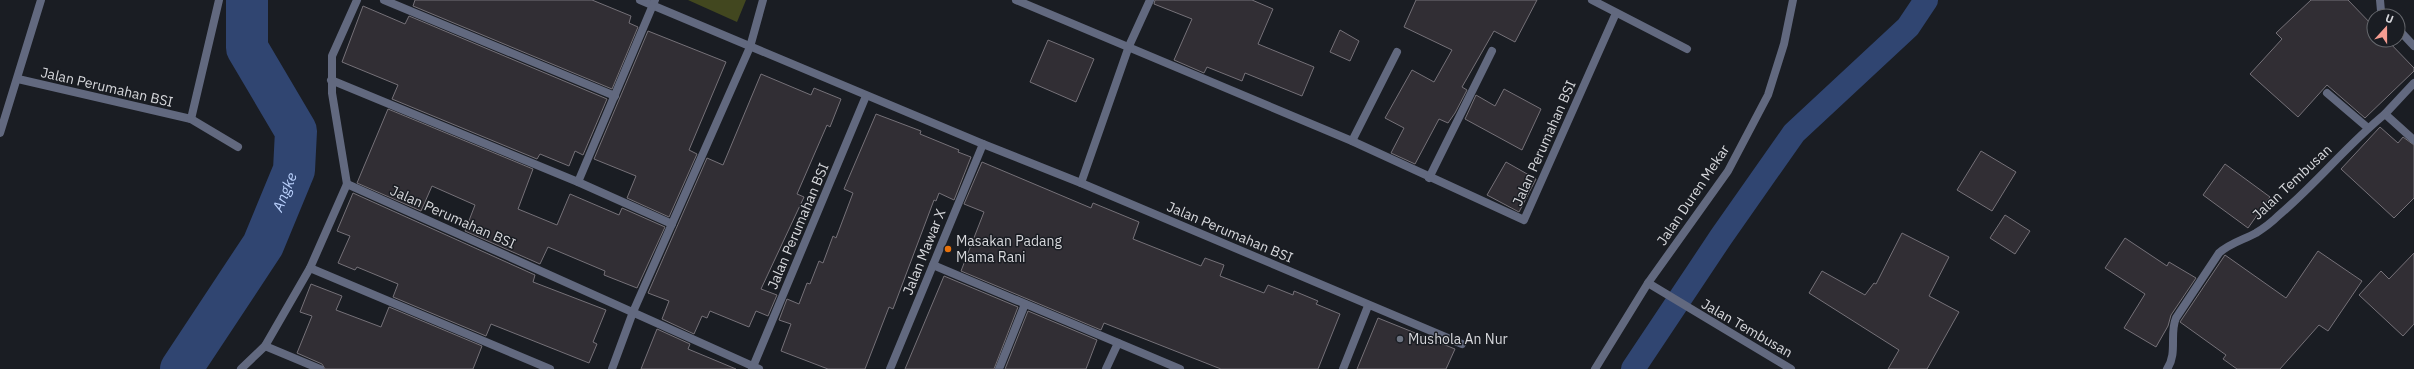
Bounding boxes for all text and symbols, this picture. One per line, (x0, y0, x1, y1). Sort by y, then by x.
north arrow (2366, 8, 2406, 48)
text: U (2384, 11, 2396, 27)
street label: Jalan Perumahan BSI (39, 63, 175, 111)
street label: Jalan Perumahan BSI (1508, 77, 1580, 209)
street label: Jalan Tembusan (2248, 140, 2336, 224)
street label: Jalan Duren Mekar (1653, 141, 1733, 249)
street label: Jalan Perumahan BSI (763, 160, 833, 292)
water label: Angke (268, 169, 301, 215)
street label: Jalan Perumahan BSI (387, 181, 519, 253)
street label: Jalan Perumahan BSI (1164, 197, 1296, 267)
street label: Jalan Mawar X (899, 206, 950, 298)
place label: Masakan Padang Mama Rani (956, 232, 1063, 266)
marker: Masakan Padang Mama Rani (943, 244, 953, 254)
street label: Jalan Tembusan (1698, 295, 1796, 361)
place label: Mushola An Nur (1408, 330, 1508, 348)
marker: Mushola An Nur (1395, 334, 1405, 344)

